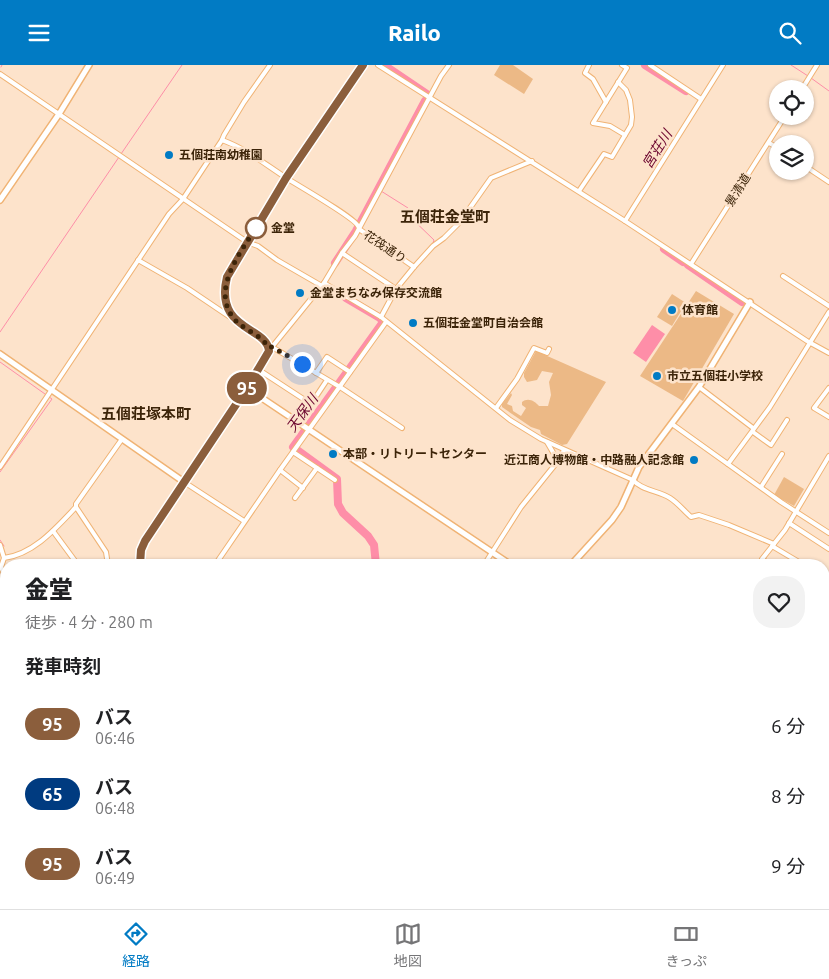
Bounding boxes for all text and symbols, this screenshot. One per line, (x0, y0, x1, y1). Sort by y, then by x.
icon: menu (25, 19, 53, 47)
icon: search (776, 19, 804, 47)
text: Railo (388, 20, 441, 45)
map controls (769, 80, 814, 180)
button: locate (769, 80, 814, 125)
water label: 宮荘川 (639, 125, 676, 171)
button: layers (769, 135, 814, 180)
place label: 五個荘南幼稚園 (179, 148, 263, 161)
marker: 五個荘南幼稚園 (163, 149, 175, 161)
street label: 景清道 (723, 171, 753, 208)
district label: 五個荘金堂町 (400, 208, 490, 225)
marker: 金堂 (245, 217, 267, 239)
place label: 金堂 (271, 221, 295, 234)
street label: 花筏通り (362, 228, 409, 265)
place label: 金堂まちなみ保存交流館 (310, 286, 442, 299)
marker: 金堂まちなみ保存交流館 (294, 287, 306, 299)
place label: 体育館 (682, 303, 718, 316)
marker: 体育館 (666, 304, 678, 316)
place label: 五個荘金堂町自治会館 (423, 316, 543, 329)
marker: 五個荘金堂町自治会館 (407, 317, 419, 329)
your location (290, 352, 315, 377)
place label: 市立五個荘小学校 (667, 369, 763, 382)
marker: 市立五個荘小学校 (651, 370, 663, 382)
line badge: 95 (224, 372, 270, 404)
text: 95 (237, 378, 257, 398)
water label: 天保川 (283, 390, 322, 435)
district label: 五個荘塚本町 (101, 405, 191, 422)
place label: 本部・リトリートセンター (343, 447, 487, 460)
marker: 本部・リトリートセンター (327, 448, 339, 460)
place label: 近江商人博物館・中路融人記念館 (504, 453, 684, 466)
marker: 近江商人博物館・中路融人記念館 (688, 454, 700, 466)
text: 金堂 (25, 576, 73, 603)
button: heart (753, 576, 805, 628)
text: 徒歩 · 4 分 · 280 m (25, 613, 153, 631)
text: 発車時刻 (25, 655, 101, 677)
text: バス (95, 706, 133, 728)
text: 95 (42, 714, 63, 734)
text: 6 分 (771, 715, 805, 737)
text: 06:46 (95, 729, 135, 747)
text: バス (95, 776, 133, 798)
text: 65 (42, 784, 63, 804)
text: 8 分 (771, 785, 805, 807)
text: 06:48 (95, 799, 135, 817)
text: バス (95, 846, 133, 868)
text: 95 (42, 854, 63, 874)
text: 9 分 (771, 855, 805, 877)
text: 06:49 (95, 869, 135, 887)
tab: 経路 (122, 920, 150, 970)
tab: 地図 (394, 920, 422, 970)
tab: きっぷ (666, 920, 707, 970)

